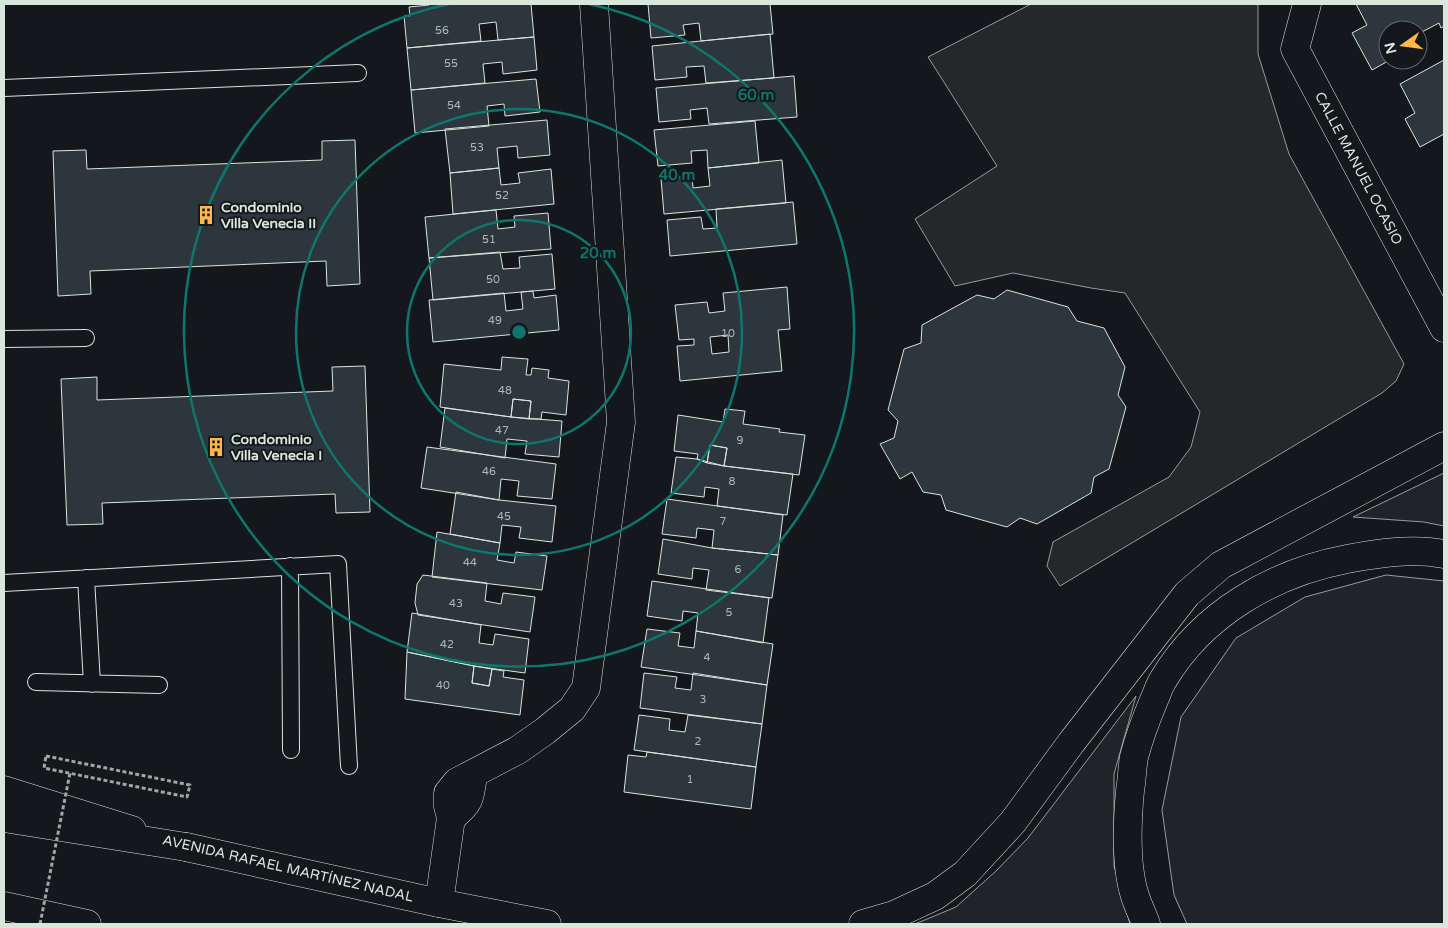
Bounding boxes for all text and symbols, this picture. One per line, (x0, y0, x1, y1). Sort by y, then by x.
north arrow (1378, 20, 1428, 70)
house number: 56 (435, 24, 449, 37)
text: N (1381, 41, 1400, 56)
house number: 55 (444, 57, 458, 70)
text: 60 m (738, 86, 774, 104)
street label: CALLE MANUEL OCASIO (1311, 89, 1406, 248)
house number: 54 (447, 99, 461, 112)
house number: 53 (470, 141, 484, 154)
text: 40 m (659, 166, 695, 184)
house number: 52 (495, 189, 509, 202)
place label: Condominio Villa Venecia II (221, 199, 316, 232)
building icon: Condominio Villa Venecia II (195, 204, 217, 226)
house number: 51 (482, 233, 496, 246)
text: 20 m (580, 244, 616, 262)
house number: 50 (486, 273, 500, 286)
house number: 49 (488, 314, 502, 327)
centre of rings (510, 323, 528, 341)
house number: 10 (721, 327, 735, 340)
house number: 48 (498, 384, 512, 397)
house number: 47 (495, 424, 509, 437)
place label: Condominio Villa Venecia I (231, 431, 322, 464)
house number: 9 (737, 434, 744, 447)
building icon: Condominio Villa Venecia I (205, 436, 227, 458)
house number: 46 (482, 465, 496, 478)
house number: 8 (729, 475, 736, 488)
house number: 45 (497, 510, 511, 523)
house number: 7 (720, 515, 727, 528)
house number: 44 (463, 556, 477, 569)
house number: 6 (735, 563, 742, 576)
house number: 43 (449, 597, 463, 610)
house number: 5 (726, 606, 733, 619)
house number: 42 (440, 638, 454, 651)
house number: 4 (704, 651, 711, 664)
house number: 40 (436, 679, 450, 692)
house number: 3 (700, 693, 707, 706)
house number: 2 (695, 735, 702, 748)
house number: 1 (687, 773, 693, 786)
street label: AVENIDA RAFAEL MARTÍNEZ NADAL (161, 831, 415, 906)

